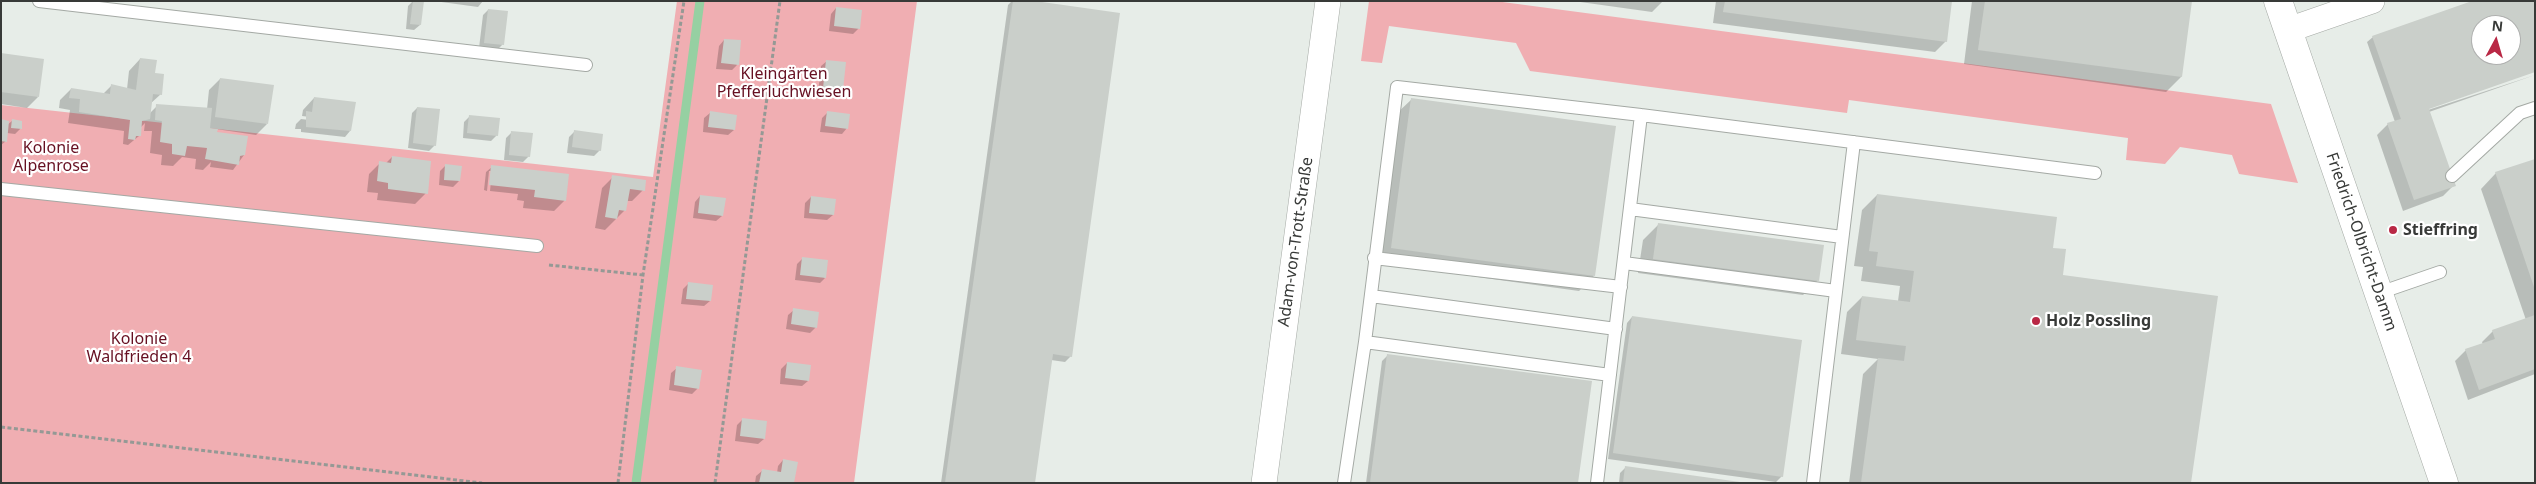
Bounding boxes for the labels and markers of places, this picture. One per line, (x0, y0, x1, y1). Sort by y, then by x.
place label: Stieffring (2403, 220, 2478, 240)
marker: Stieffring (2387, 224, 2399, 236)
place label: Holz Possling (2046, 311, 2151, 331)
marker: Holz Possling (2030, 315, 2042, 327)

